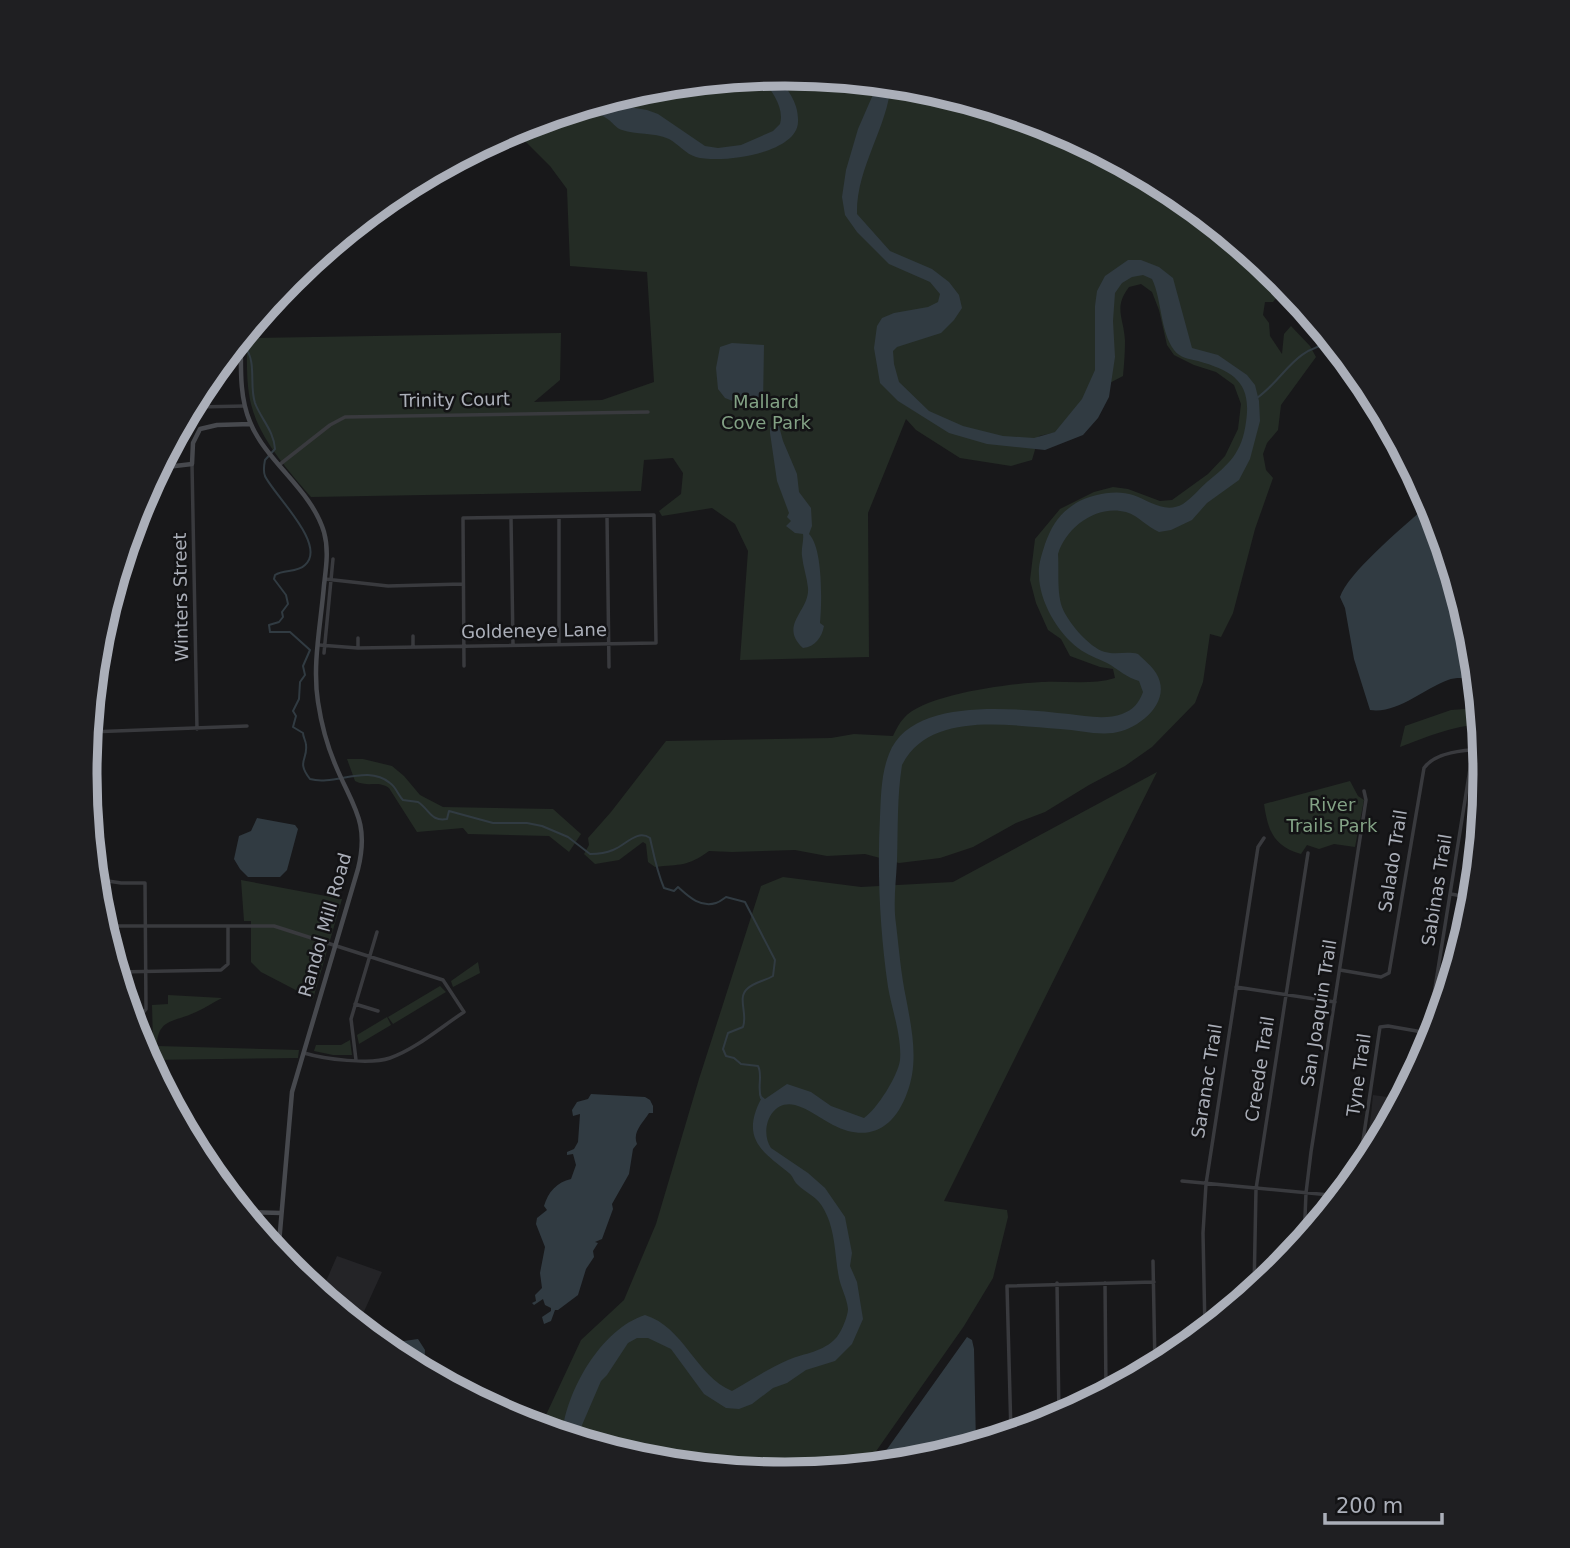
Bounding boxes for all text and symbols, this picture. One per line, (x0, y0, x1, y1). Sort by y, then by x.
street label: Trinity Court (399, 388, 510, 411)
park label: Mallard Cove Park (721, 391, 812, 433)
street label: Winters Street (169, 532, 192, 662)
street label: Goldeneye Lane (461, 619, 607, 642)
park label: River Trails Park (1286, 794, 1378, 836)
street label: Salado Trail (1374, 808, 1411, 914)
street label: Sabinas Trail (1417, 832, 1456, 947)
street label: Randol Mill Road (294, 850, 355, 999)
street label: San Joaquin Trail (1297, 938, 1341, 1088)
street label: Creede Trail (1241, 1015, 1278, 1123)
street label: Saranac Trail (1187, 1022, 1226, 1140)
street label: Tyne Trail (1342, 1032, 1375, 1119)
scale bar (1325, 1482, 1442, 1526)
text: 200 m (1336, 1494, 1403, 1518)

